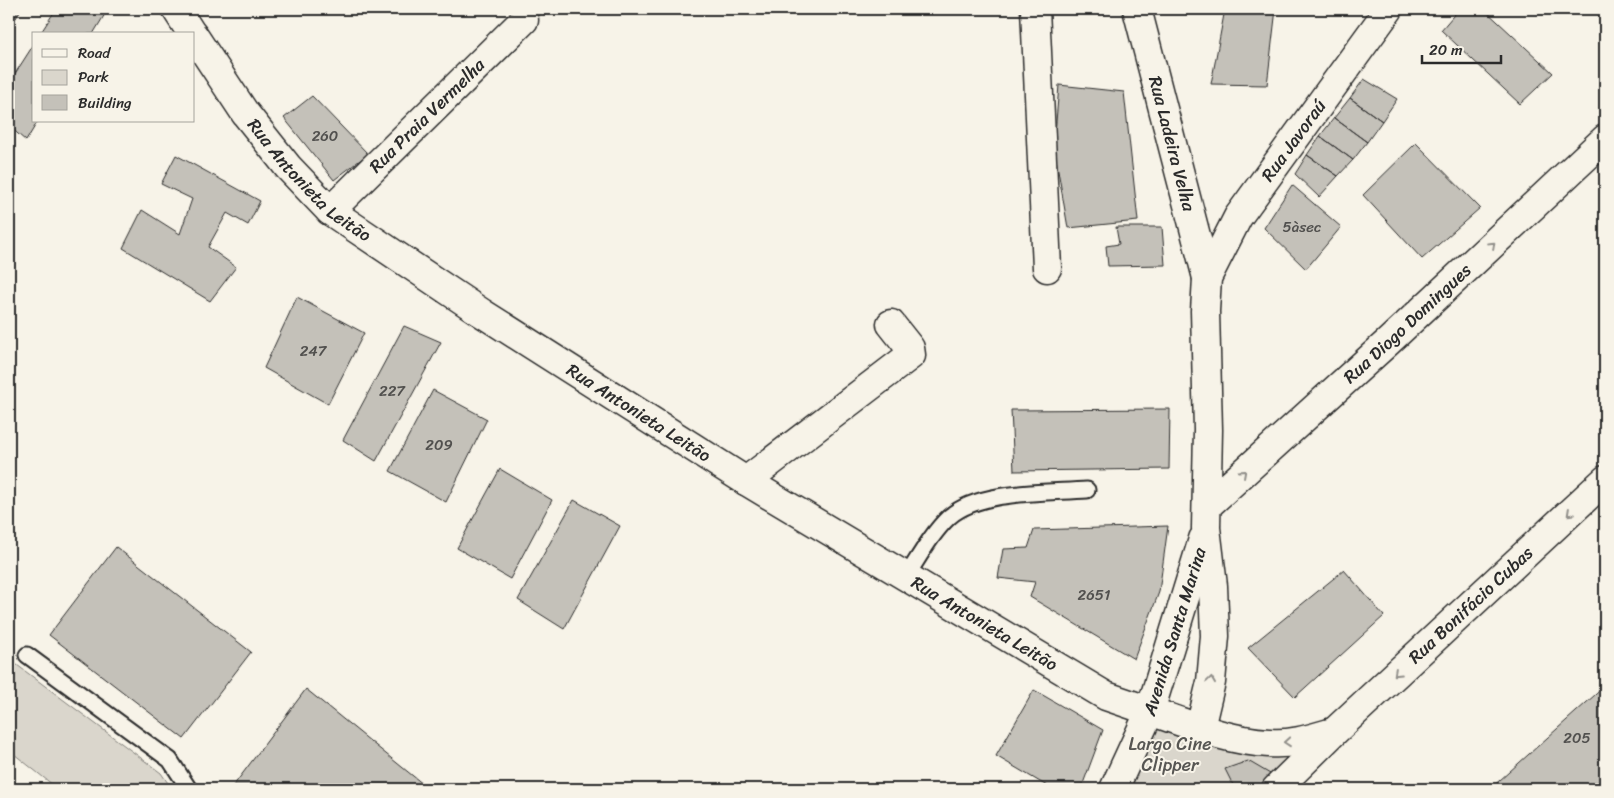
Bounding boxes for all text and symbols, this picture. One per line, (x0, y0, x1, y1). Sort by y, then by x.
legend (32, 32, 195, 122)
scale bar (1422, 32, 1500, 64)
text: 20 m (1429, 37, 1463, 63)
text: Road (78, 40, 111, 66)
street label: Rua Praia Vermelha (361, 50, 494, 181)
text: Park (78, 64, 109, 90)
street label: Rua Ladeira Velha (1139, 72, 1205, 216)
text: Building (78, 90, 132, 116)
street label: Rua Javoraú (1253, 92, 1335, 189)
street label: Rua Antonieta Leitão (239, 111, 378, 251)
house number: 260 (312, 123, 338, 149)
house number: 5àsec (1283, 214, 1321, 240)
one-way arrow (1486, 242, 1495, 251)
street label: Rua Diogo Domingues (1336, 255, 1480, 392)
house number: 247 (300, 338, 328, 364)
street label: Rua Antonieta Leitão (560, 354, 718, 471)
house number: 227 (379, 378, 406, 404)
house number: 209 (425, 432, 453, 458)
one-way arrow (1237, 470, 1246, 479)
one-way arrow (1566, 507, 1575, 516)
street label: Rua Bonifácio Cubas (1400, 538, 1541, 672)
street label: Avenida Santa Marina (1133, 543, 1216, 721)
street label: Rua Antonieta Leitão (905, 567, 1064, 680)
house number: 2651 (1078, 582, 1110, 608)
one-way arrow (1394, 667, 1403, 676)
one-way arrow (1205, 676, 1216, 684)
house number: 205 (1563, 725, 1591, 751)
park label: Largo Cine Clipper (1129, 728, 1211, 781)
one-way arrow (1283, 737, 1291, 748)

